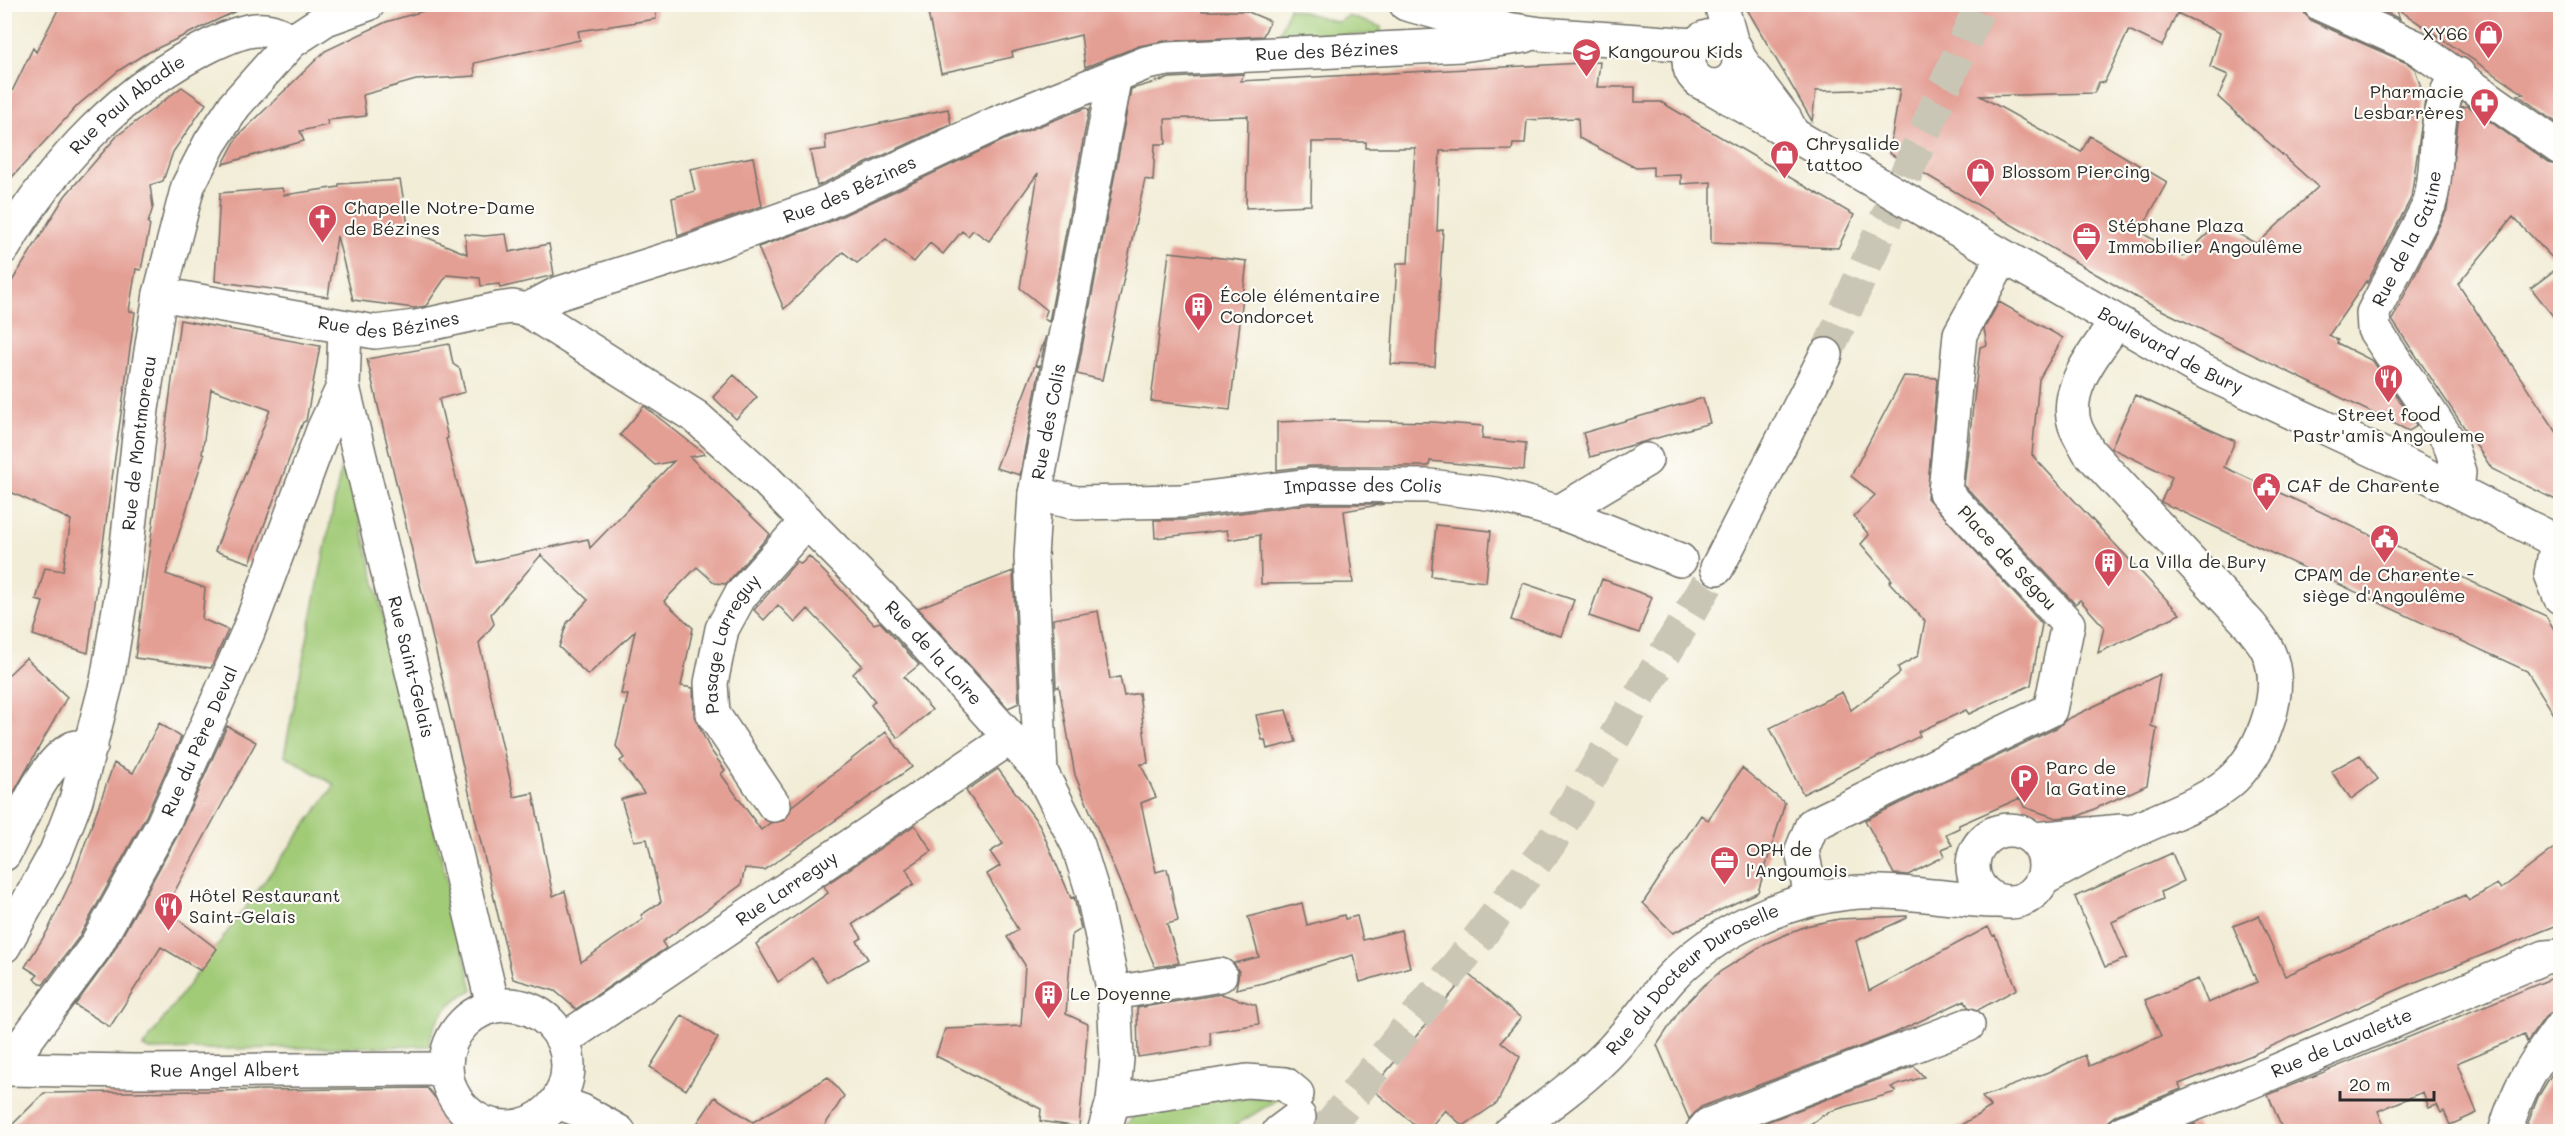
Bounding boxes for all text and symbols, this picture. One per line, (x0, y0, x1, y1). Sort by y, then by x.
shop icon: XY66 (2473, 18, 2505, 60)
place label: XY66 (2423, 21, 2468, 45)
street label: Rue des Bézines (1255, 35, 1399, 66)
school or university icon: Kangourou Kids (1571, 36, 1603, 78)
place label: Kangourou Kids (1608, 39, 1743, 63)
street label: Rue Paul Abadie (63, 49, 189, 159)
place label: Pharmacie Lesbarrères (2354, 79, 2464, 124)
pharmacy icon: Pharmacie Lesbarrères (2469, 86, 2501, 128)
place label: Chrysalide tattoo (1806, 131, 1900, 176)
shop icon: Chrysalide tattoo (1769, 138, 1801, 180)
street label: Rue des Bézines (780, 149, 920, 229)
shop icon: Blossom Piercing (1965, 156, 1997, 198)
place label: Blossom Piercing (2002, 159, 2150, 183)
street label: Rue de la Gatine (2366, 170, 2446, 310)
place label: Chapelle Notre-Dame de Bézines (344, 195, 535, 240)
church icon: Chapelle Notre-Dame de Bézines (307, 202, 339, 244)
place label: Stéphane Plaza Immobilier Angoulême (2108, 213, 2303, 258)
office icon: Stéphane Plaza Immobilier Angoulême (2071, 220, 2103, 262)
place label: École élémentaire Condorcet (1220, 283, 1380, 328)
building icon: École élémentaire Condorcet (1183, 290, 1215, 332)
street label: Boulevard de Bury (2094, 300, 2247, 399)
street label: Rue des Bézines (316, 305, 461, 343)
street label: Rue de Montmoreau (116, 354, 161, 532)
street label: Rue des Colis (1025, 361, 1071, 482)
restaurant icon: Street food Pastr'amis Angouleme (2373, 362, 2405, 404)
place label: Street food Pastr'amis Angouleme (2293, 402, 2485, 447)
public building icon: CAF de Charente (2250, 470, 2282, 512)
street label: Impasse des Colis (1282, 472, 1444, 499)
place label: CAF de Charente (2287, 473, 2440, 497)
street label: Place de Ségou (1953, 500, 2063, 615)
public building icon: CPAM de Charente - siège d'Angoulême (2368, 522, 2400, 564)
building icon: La Villa de Bury (2092, 546, 2124, 588)
place label: La Villa de Bury (2129, 549, 2266, 573)
place label: CPAM de Charente - siège d'Angoulême (2294, 562, 2474, 607)
street label: Pasage Larreguy (698, 568, 765, 715)
street label: Rue Saint-Gelais (383, 593, 441, 740)
street label: Rue de la Loire (880, 595, 988, 710)
street label: Rue du Père Deval (155, 662, 243, 820)
place label: Parc de la Gatine (2046, 755, 2127, 800)
parking icon: Parc de la Gatine (2009, 762, 2041, 804)
place label: OPH de l'Angoumois (1746, 837, 1847, 882)
office icon: OPH de l'Angoumois (1709, 844, 1741, 886)
street label: Rue Larreguy (731, 845, 842, 931)
place label: Hôtel Restaurant Saint-Gelais (189, 883, 340, 928)
restaurant icon: Hôtel Restaurant Saint-Gelais (152, 890, 184, 932)
street label: Rue du Docteur Duroselle (1600, 897, 1782, 1060)
building icon: Le Doyenne (1033, 978, 1065, 1020)
place label: Le Doyenne (1070, 981, 1171, 1005)
street label: Rue de Lavalette (2267, 1002, 2415, 1083)
street label: Rue Angel Albert (150, 1057, 300, 1082)
scale bar (2340, 1064, 2434, 1102)
text: 20 m (2349, 1072, 2390, 1096)

